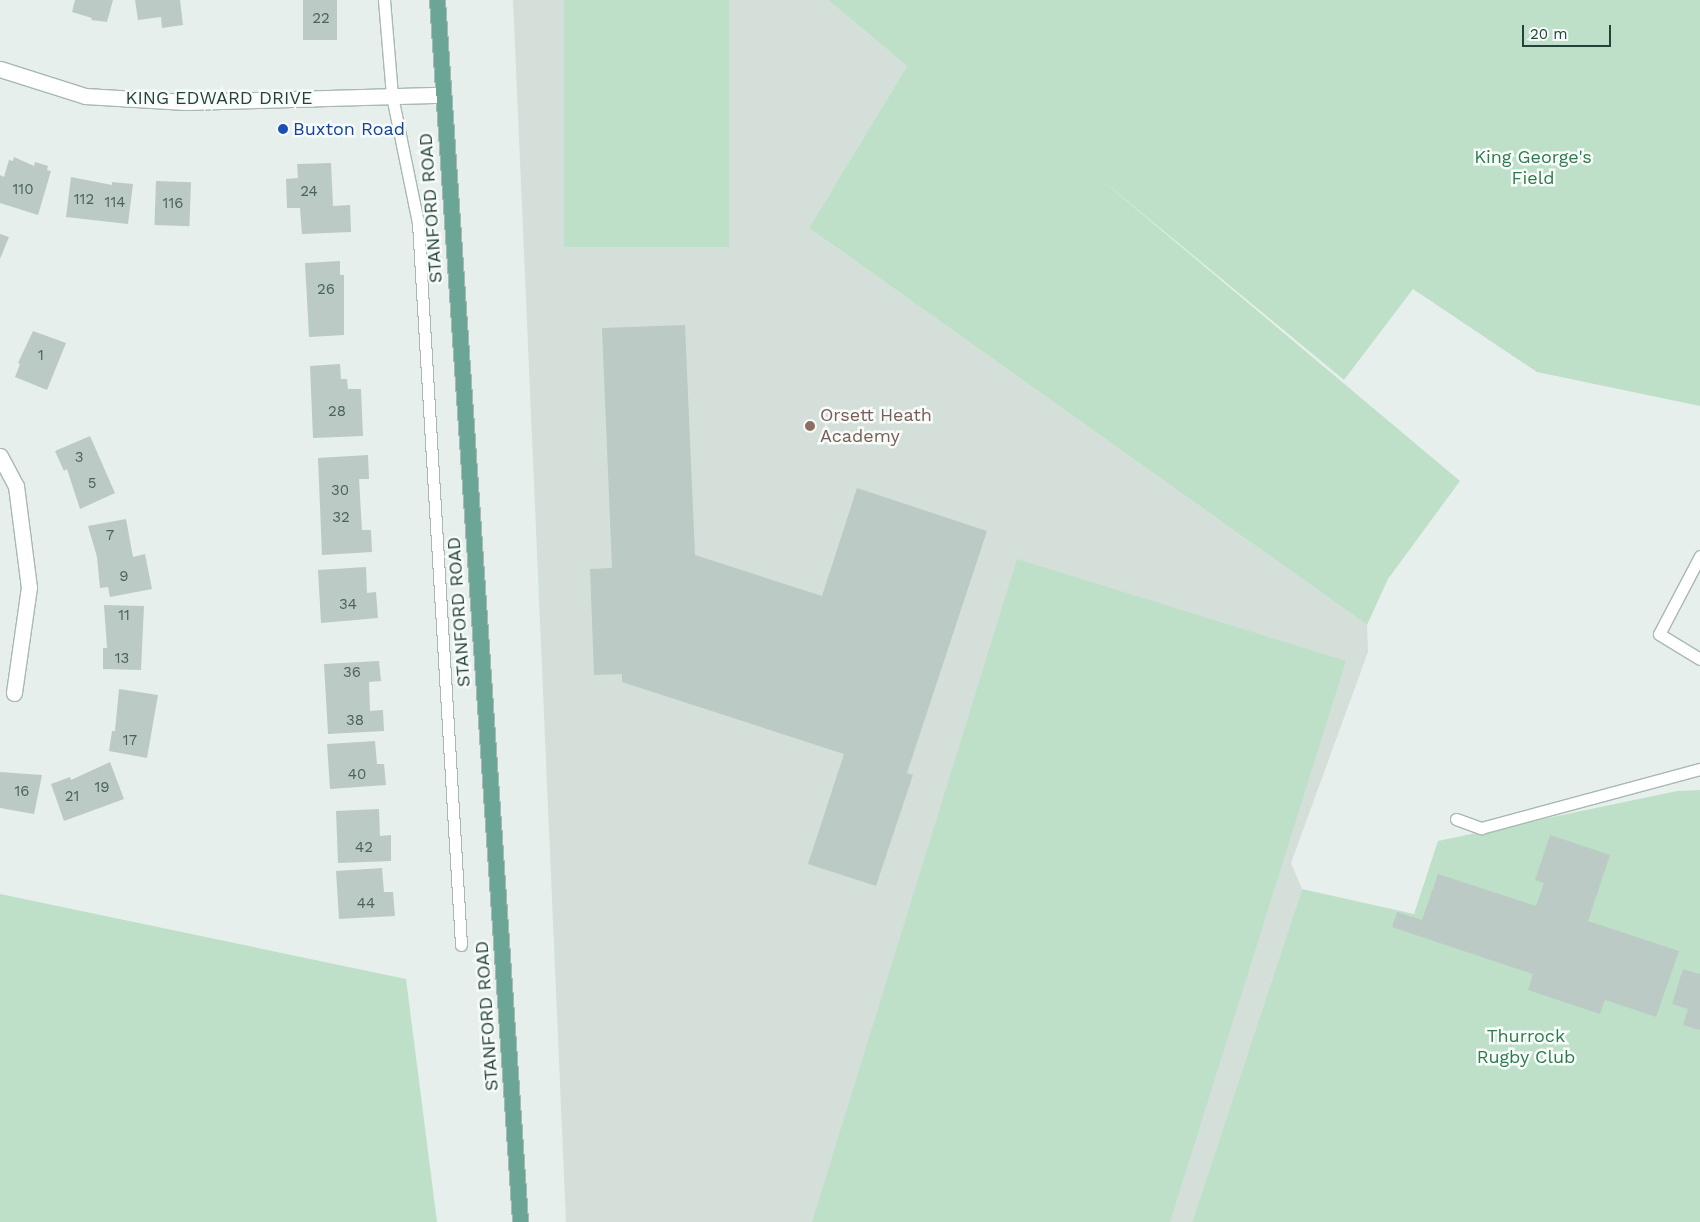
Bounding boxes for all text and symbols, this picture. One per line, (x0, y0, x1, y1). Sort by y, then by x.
house number: 22 (312, 10, 330, 28)
scale bar (1525, 15, 1614, 47)
text: 20 m (1530, 25, 1568, 43)
street label: KING EDWARD DRIVE (126, 87, 312, 109)
place label: Buxton Road (293, 118, 405, 140)
marker: Buxton Road (277, 123, 289, 135)
street label: STANFORD ROAD (415, 132, 447, 284)
park label: King George's Field (1474, 147, 1592, 190)
house number: 110 (12, 181, 34, 199)
house number: 24 (300, 183, 318, 201)
house number: 112 (74, 191, 94, 209)
house number: 114 (105, 194, 125, 212)
house number: 116 (163, 195, 183, 213)
house number: 26 (317, 281, 335, 299)
house number: 1 (38, 347, 44, 365)
house number: 28 (328, 403, 346, 421)
place label: Orsett Heath Academy (820, 405, 932, 448)
marker: Orsett Heath Academy (804, 420, 816, 432)
house number: 3 (75, 449, 83, 467)
house number: 5 (88, 475, 96, 493)
house number: 30 (331, 482, 349, 500)
house number: 32 (332, 509, 350, 527)
house number: 7 (106, 527, 114, 545)
street label: STANFORD ROAD (443, 536, 475, 688)
house number: 9 (119, 568, 129, 586)
house number: 34 (339, 596, 357, 614)
house number: 11 (118, 607, 130, 625)
house number: 13 (115, 650, 129, 668)
house number: 36 (343, 664, 361, 682)
house number: 38 (346, 712, 364, 730)
house number: 17 (123, 732, 137, 750)
house number: 40 (348, 766, 366, 784)
house number: 19 (94, 779, 110, 797)
house number: 16 (15, 783, 29, 801)
house number: 21 (65, 788, 79, 806)
house number: 42 (355, 839, 373, 857)
house number: 44 (357, 895, 375, 913)
street label: STANFORD ROAD (471, 940, 503, 1092)
park label: Thurrock Rugby Club (1476, 1026, 1576, 1068)

